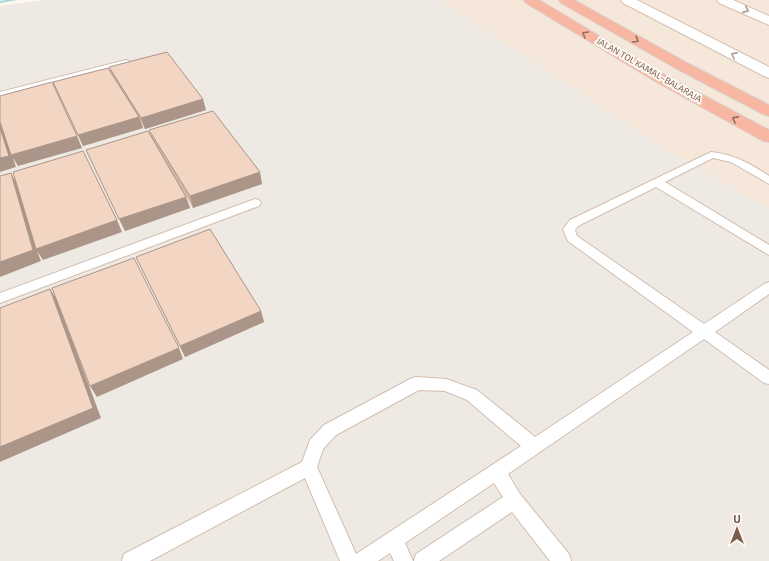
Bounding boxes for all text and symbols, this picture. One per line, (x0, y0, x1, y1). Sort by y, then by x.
one-way arrow (742, 6, 749, 14)
one-way arrow (582, 31, 589, 38)
street label: JALAN TOL KAMAL–BALARAJA (595, 35, 704, 104)
one-way arrow (632, 36, 639, 43)
one-way arrow (731, 52, 738, 60)
one-way arrow (732, 116, 739, 123)
north arrow (717, 509, 757, 549)
text: U (733, 512, 741, 525)

